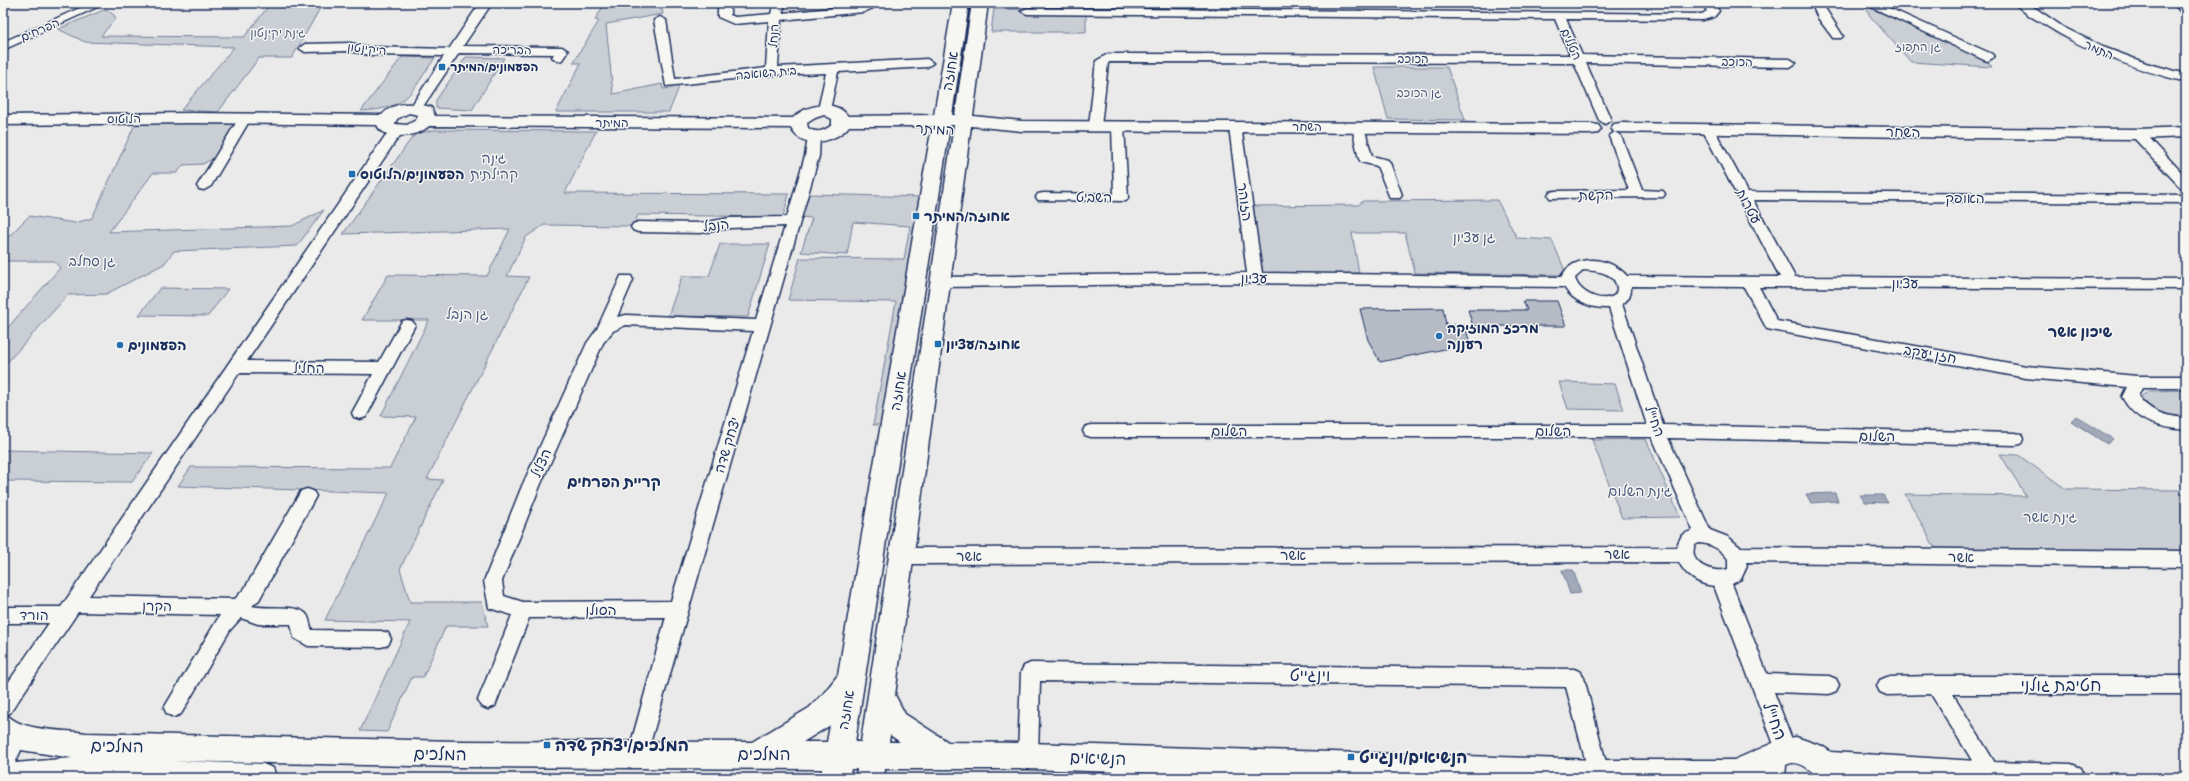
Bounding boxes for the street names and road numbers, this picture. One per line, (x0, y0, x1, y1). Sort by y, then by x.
street label: הפרחים (18, 15, 63, 48)
street label: הנחל (766, 24, 785, 49)
street label: הטללים (1555, 26, 1584, 63)
street label: התמר (2081, 37, 2116, 65)
street label: היקינטון (346, 40, 387, 61)
street label: הבריכה (492, 43, 532, 60)
street label: אחוזה (939, 50, 965, 93)
street label: הכוכב (1397, 52, 1429, 69)
street label: הכוכב (1721, 55, 1753, 72)
street label: בית השואבה (735, 63, 797, 86)
street label: הלוטוס (107, 112, 141, 129)
street label: המיתר (595, 116, 629, 133)
street label: המיתר (915, 120, 955, 142)
street label: השחר (1292, 120, 1322, 137)
street label: השחר (1885, 124, 1921, 144)
street label: הזוהר (1230, 182, 1256, 223)
street label: עטרות (1729, 185, 1765, 228)
street label: הקשת (1577, 187, 1614, 207)
street label: השביט (1076, 189, 1112, 209)
street label: האופק (1945, 190, 1985, 210)
street label: הנבל (702, 215, 731, 239)
street label: עציון (1241, 270, 1267, 290)
street label: עציון (1892, 275, 1918, 295)
street label: חזן יעקב (1902, 341, 1958, 370)
street label: החליל (293, 360, 325, 380)
street label: אחוזה (887, 370, 913, 413)
street label: החי"ל (1638, 403, 1668, 440)
street label: יצחק שדה (711, 415, 747, 476)
street label: השלום (1211, 423, 1247, 443)
street label: השלום (1535, 423, 1571, 443)
street label: השלום (1858, 428, 1895, 448)
street label: הצליל (528, 446, 558, 481)
street label: אשר (1604, 546, 1631, 566)
street label: אשר (1280, 547, 1307, 567)
street label: אשר (956, 548, 983, 568)
street label: אשר (1948, 549, 1975, 569)
street label: הקרן (142, 598, 172, 618)
street label: הסולן (585, 602, 617, 622)
street label: הורד (19, 607, 49, 627)
street label: וינגייט (1289, 666, 1331, 690)
street label: חטיבת גולני (2020, 676, 2102, 700)
street label: אחוזה (835, 689, 861, 732)
street label: החי"ל (1754, 699, 1790, 745)
street label: המלכים (90, 737, 144, 761)
street label: המלכים (413, 745, 467, 769)
street label: המלכים (737, 745, 791, 769)
street label: הנשיאים (1069, 748, 1127, 774)

